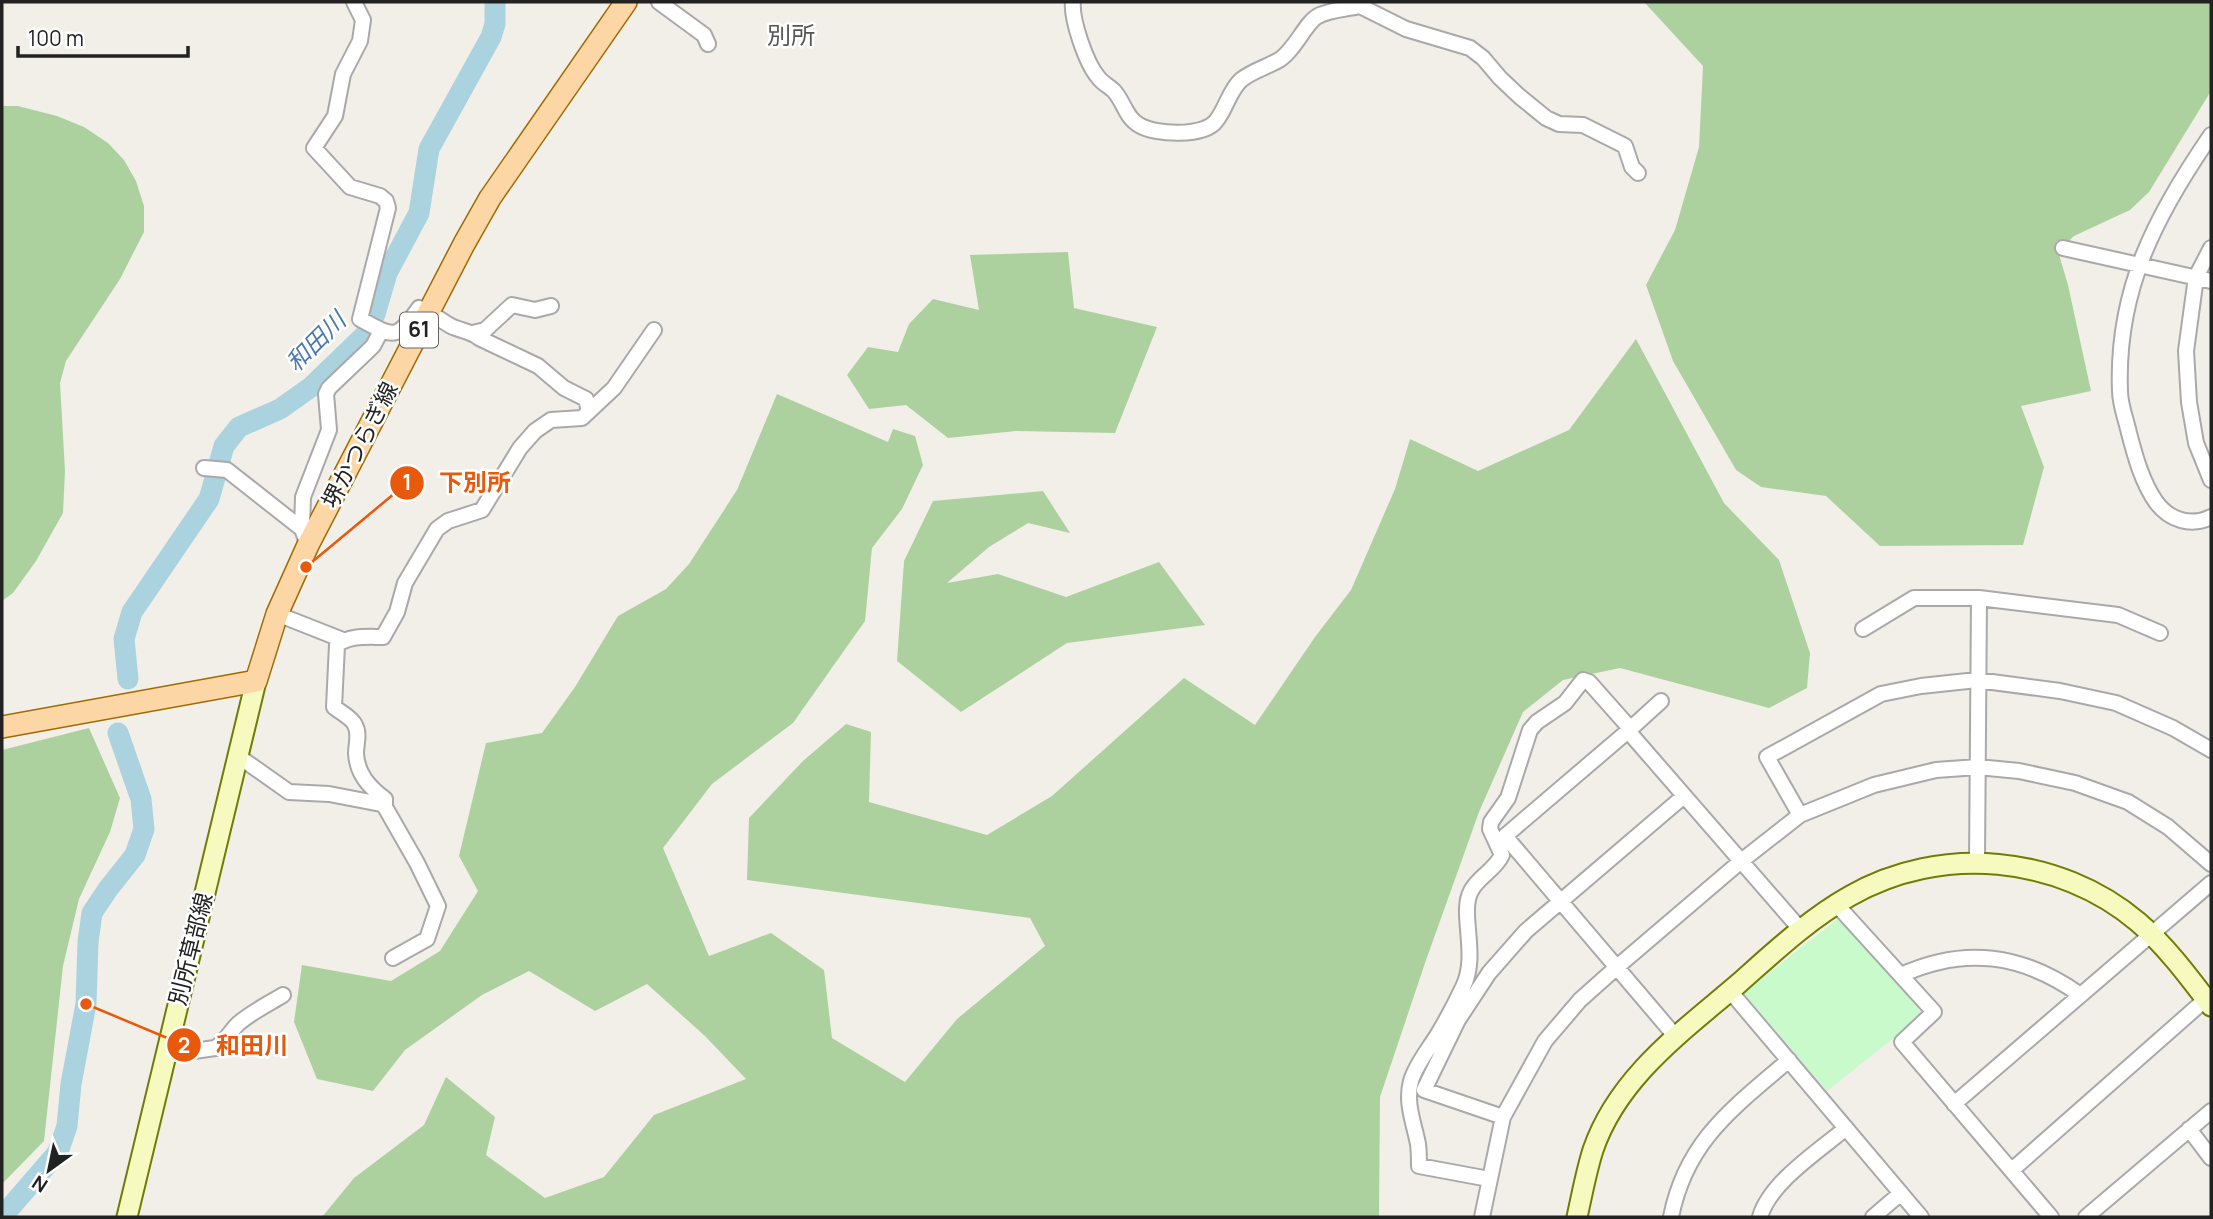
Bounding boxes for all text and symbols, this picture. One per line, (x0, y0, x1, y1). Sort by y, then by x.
scale bar (18, 14, 187, 58)
district label: 別所 (767, 18, 815, 51)
text: 100 m (28, 24, 84, 52)
water label: 和田川 (278, 302, 354, 378)
road number: 61 (400, 312, 438, 348)
street label: 堺かつらぎ線 (314, 376, 405, 513)
callout: 下別所 (390, 460, 525, 505)
text: 下別所 (439, 465, 511, 498)
text: 1 (402, 468, 412, 496)
street label: 別所草部線 (161, 889, 219, 1008)
callout: 和田川 (167, 1023, 302, 1068)
text: 和田川 (216, 1028, 288, 1061)
text: 2 (178, 1031, 190, 1059)
north arrow (14, 1135, 84, 1205)
text: N (27, 1170, 53, 1199)

